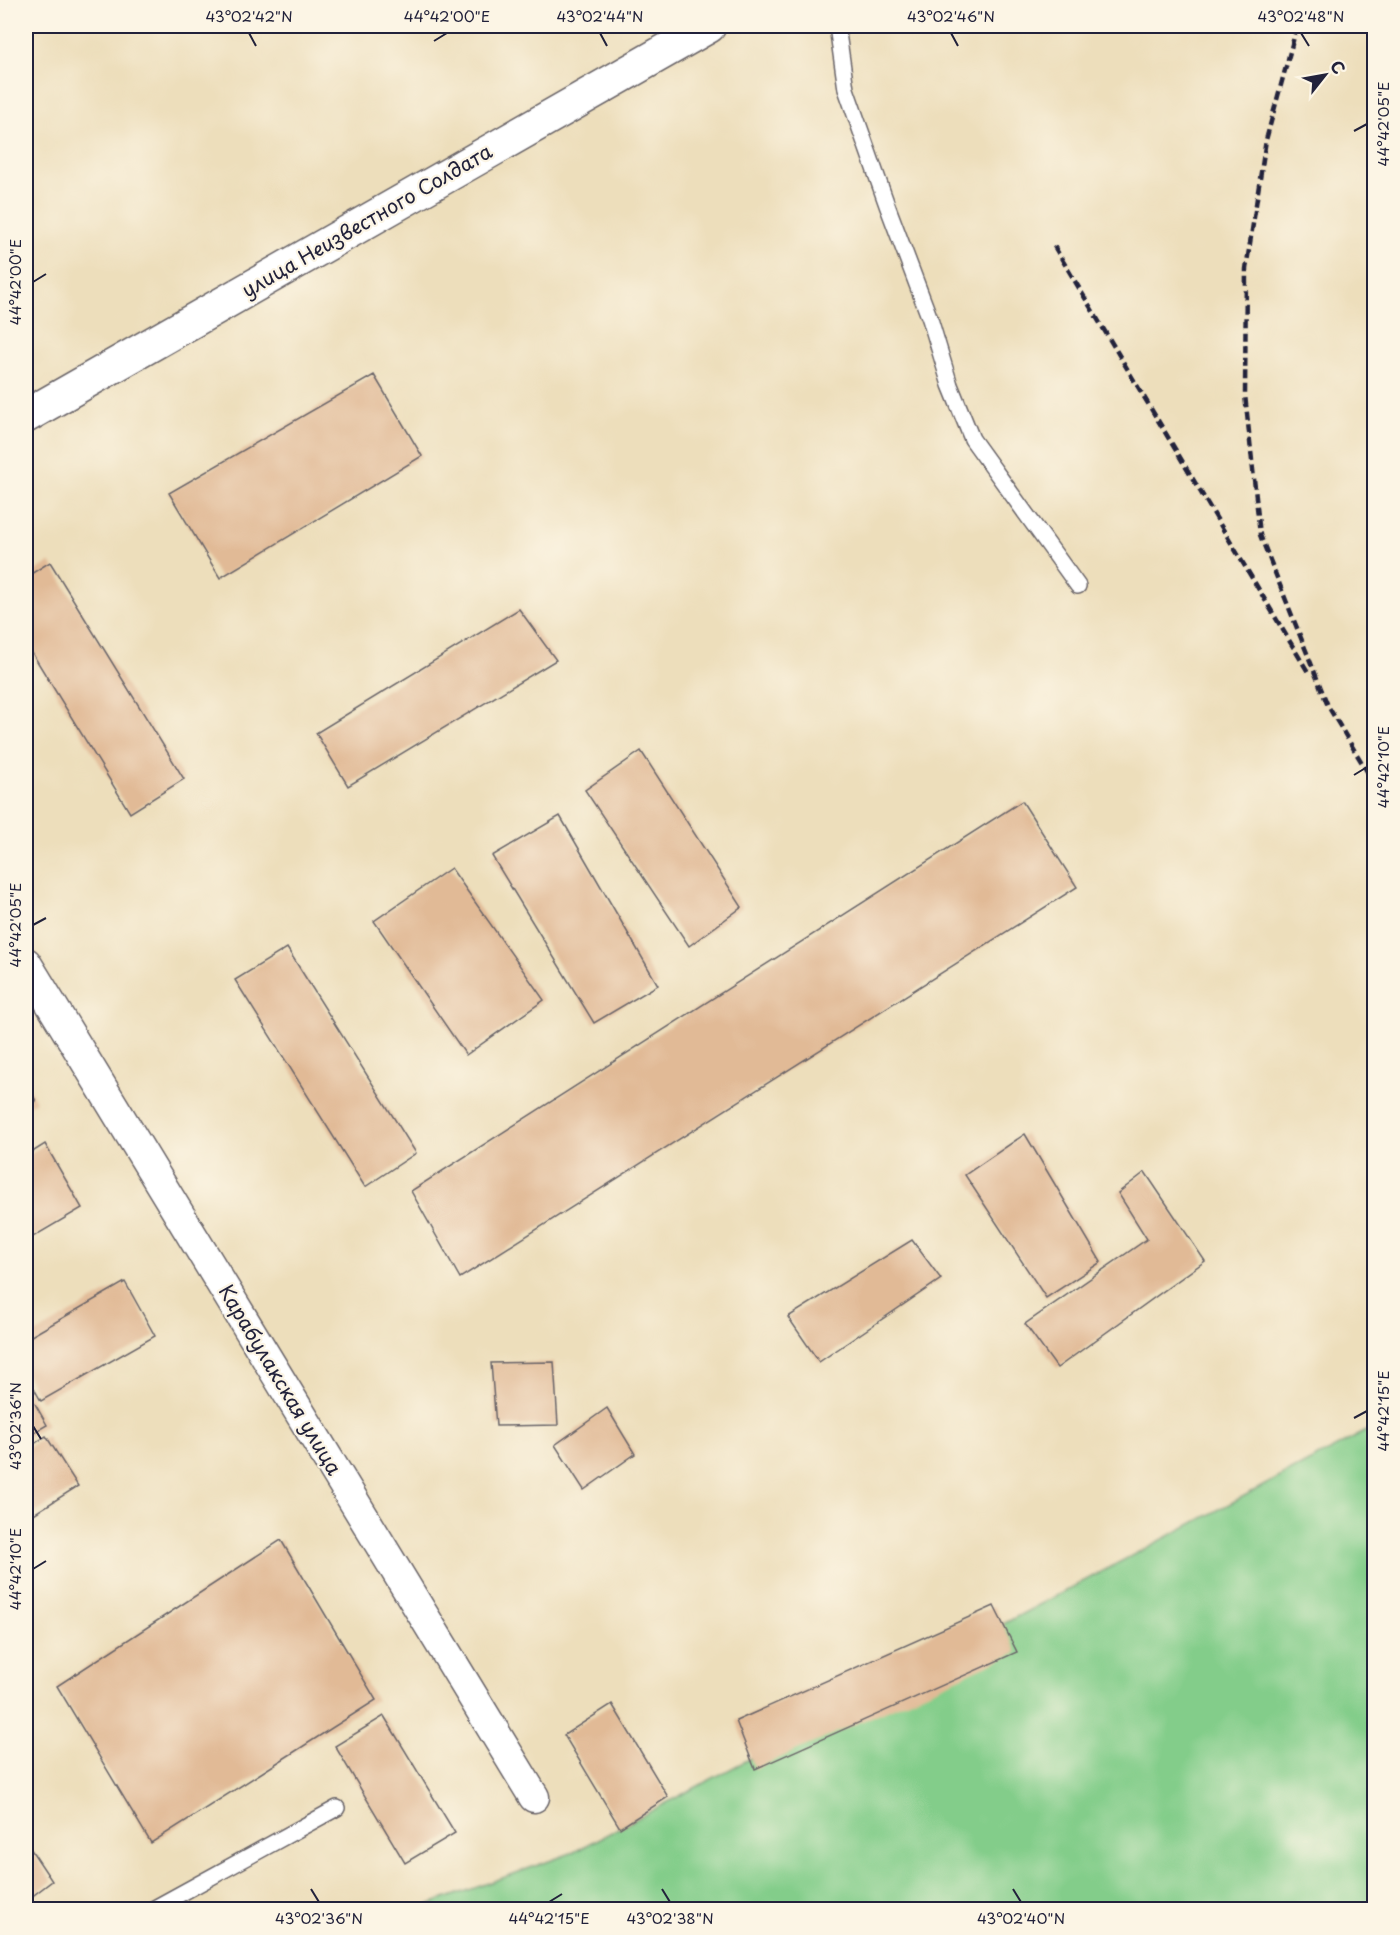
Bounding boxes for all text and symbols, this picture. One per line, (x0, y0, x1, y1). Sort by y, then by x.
text: 43°02'42"N (205, 4, 293, 27)
text: 44°42'00"E (404, 4, 490, 27)
text: 43°02'44"N (556, 4, 644, 27)
text: 43°02'46"N (907, 4, 995, 27)
text: 43°02'48"N (1258, 4, 1344, 27)
north arrow (1295, 45, 1355, 105)
text: С (1325, 55, 1352, 78)
text: 44°42'05"E (1371, 82, 1394, 166)
street label: улица Неизвестного Солдата (236, 136, 498, 304)
text: 44°42'00"E (3, 239, 26, 325)
text: 44°42'10"E (1371, 726, 1394, 808)
text: 44°42'05"E (3, 883, 26, 967)
street label: Карабулакская улица (212, 1278, 350, 1481)
text: 44°42'15"E (1371, 1370, 1394, 1452)
text: 43°02'36"N (3, 1382, 26, 1470)
text: 44°42'10"E (3, 1528, 26, 1610)
text: 43°02'36"N (275, 1906, 363, 1929)
text: 44°42'15"E (508, 1906, 590, 1929)
text: 43°02'38"N (626, 1906, 714, 1929)
text: 43°02'40"N (977, 1906, 1065, 1929)

